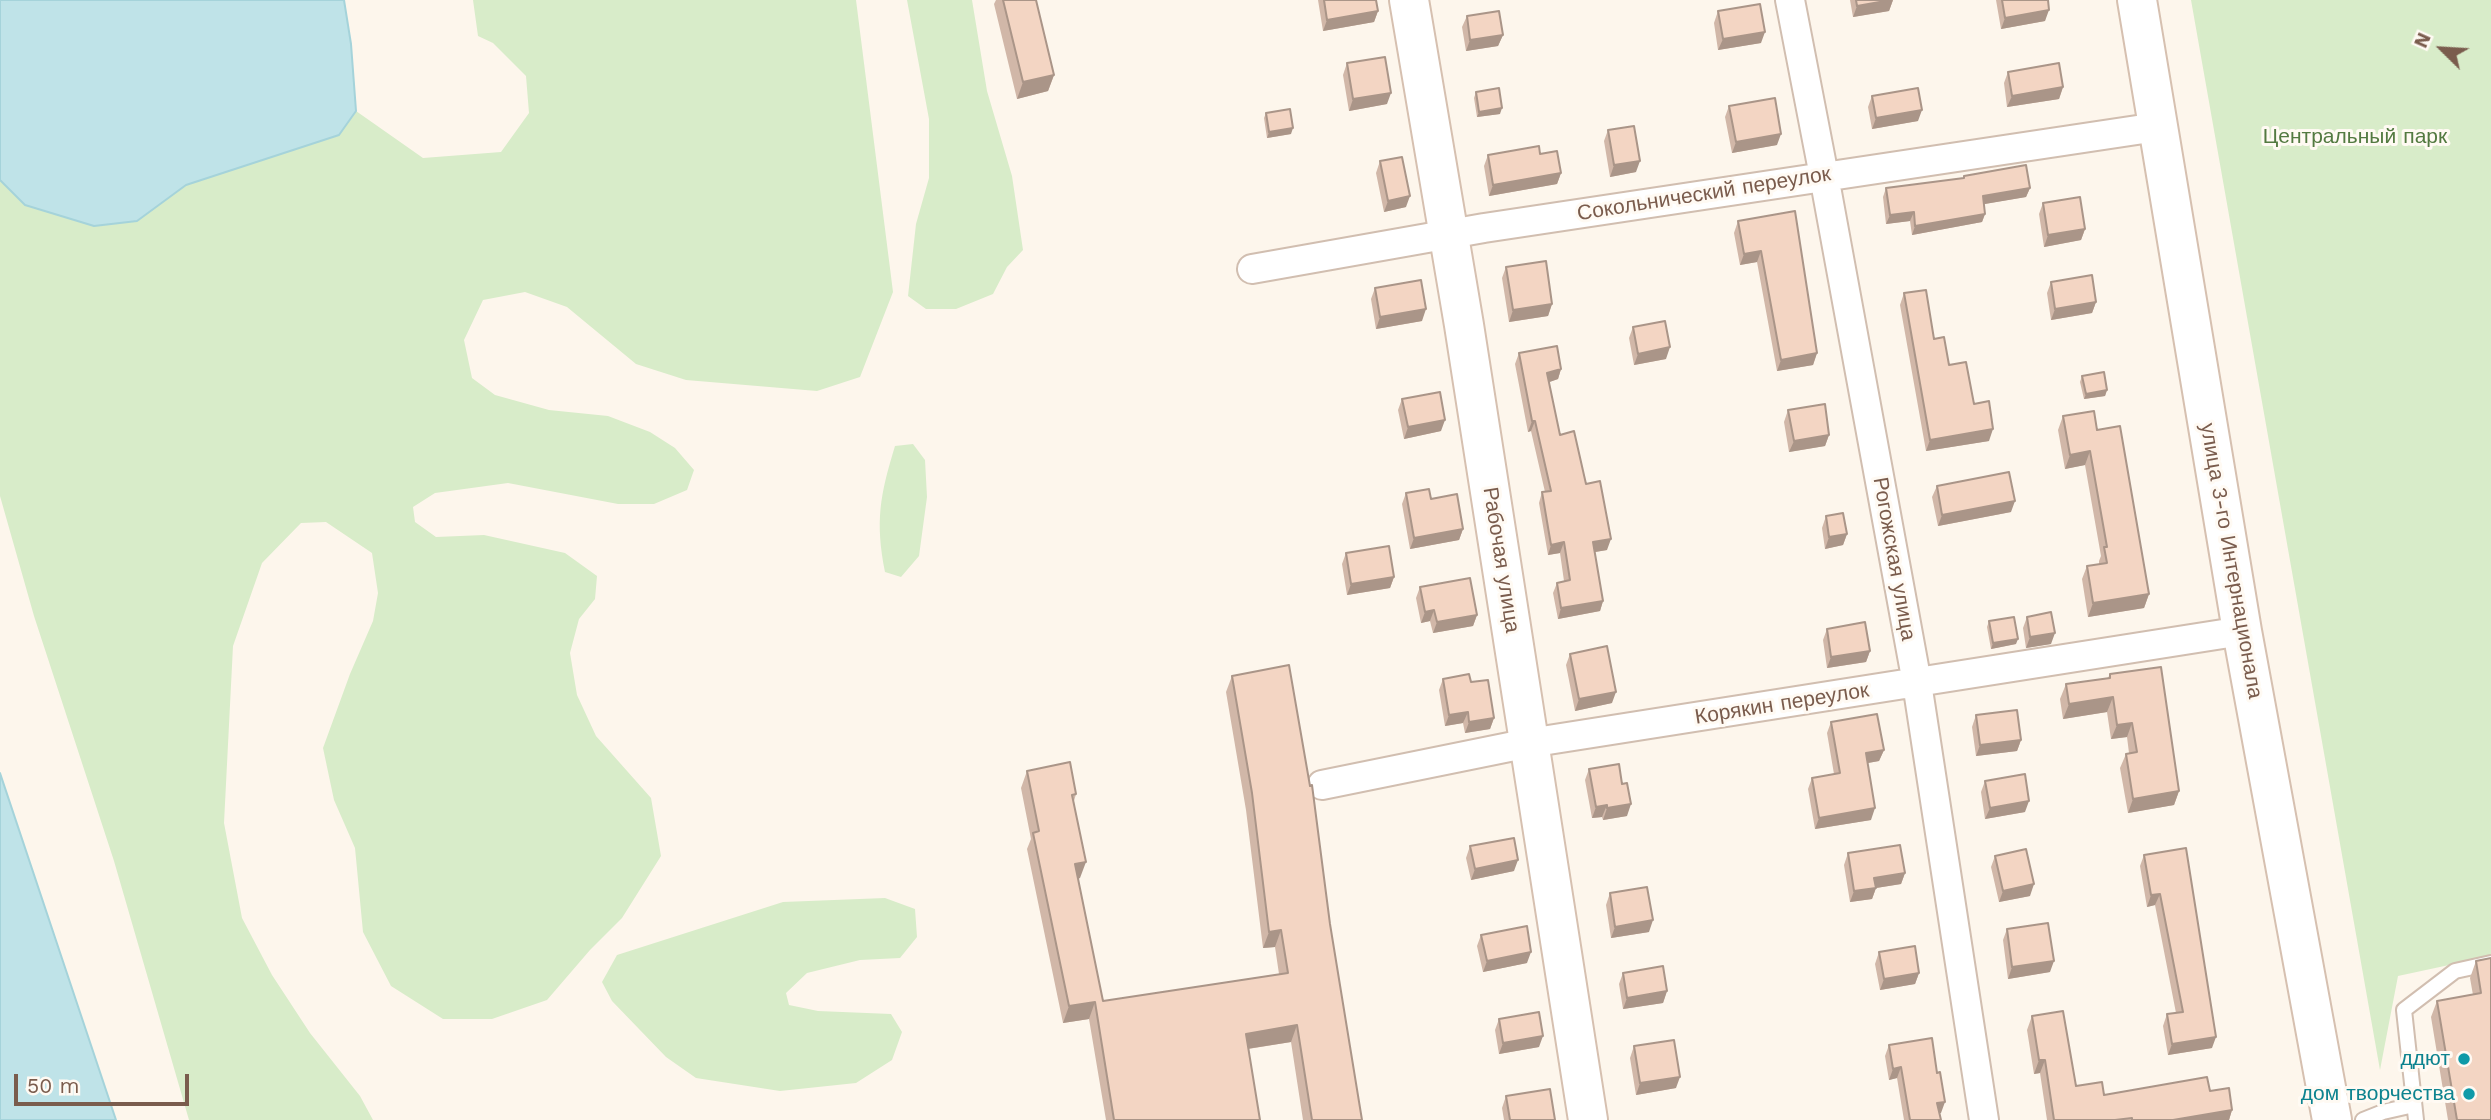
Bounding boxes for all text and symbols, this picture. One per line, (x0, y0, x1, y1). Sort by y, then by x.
north arrow (2407, 14, 2477, 84)
text: N (2409, 29, 2436, 51)
park label: Центральный парк (2263, 124, 2447, 150)
street label: Сокольнический переулок (1575, 161, 1833, 227)
street label: улица 3-го Интернационала (2194, 421, 2268, 701)
street label: Рогожская улица (1867, 475, 1921, 643)
street label: Рабочая улица (1477, 485, 1525, 635)
street label: Корякин переулок (1693, 678, 1871, 730)
place label: ддют (2401, 1046, 2450, 1072)
marker: ддют (2456, 1051, 2472, 1067)
scale bar (18, 1060, 192, 1104)
text: 50 m (27, 1073, 79, 1098)
place label: дом творчества (2301, 1081, 2455, 1107)
marker: дом творчества (2461, 1086, 2477, 1102)

